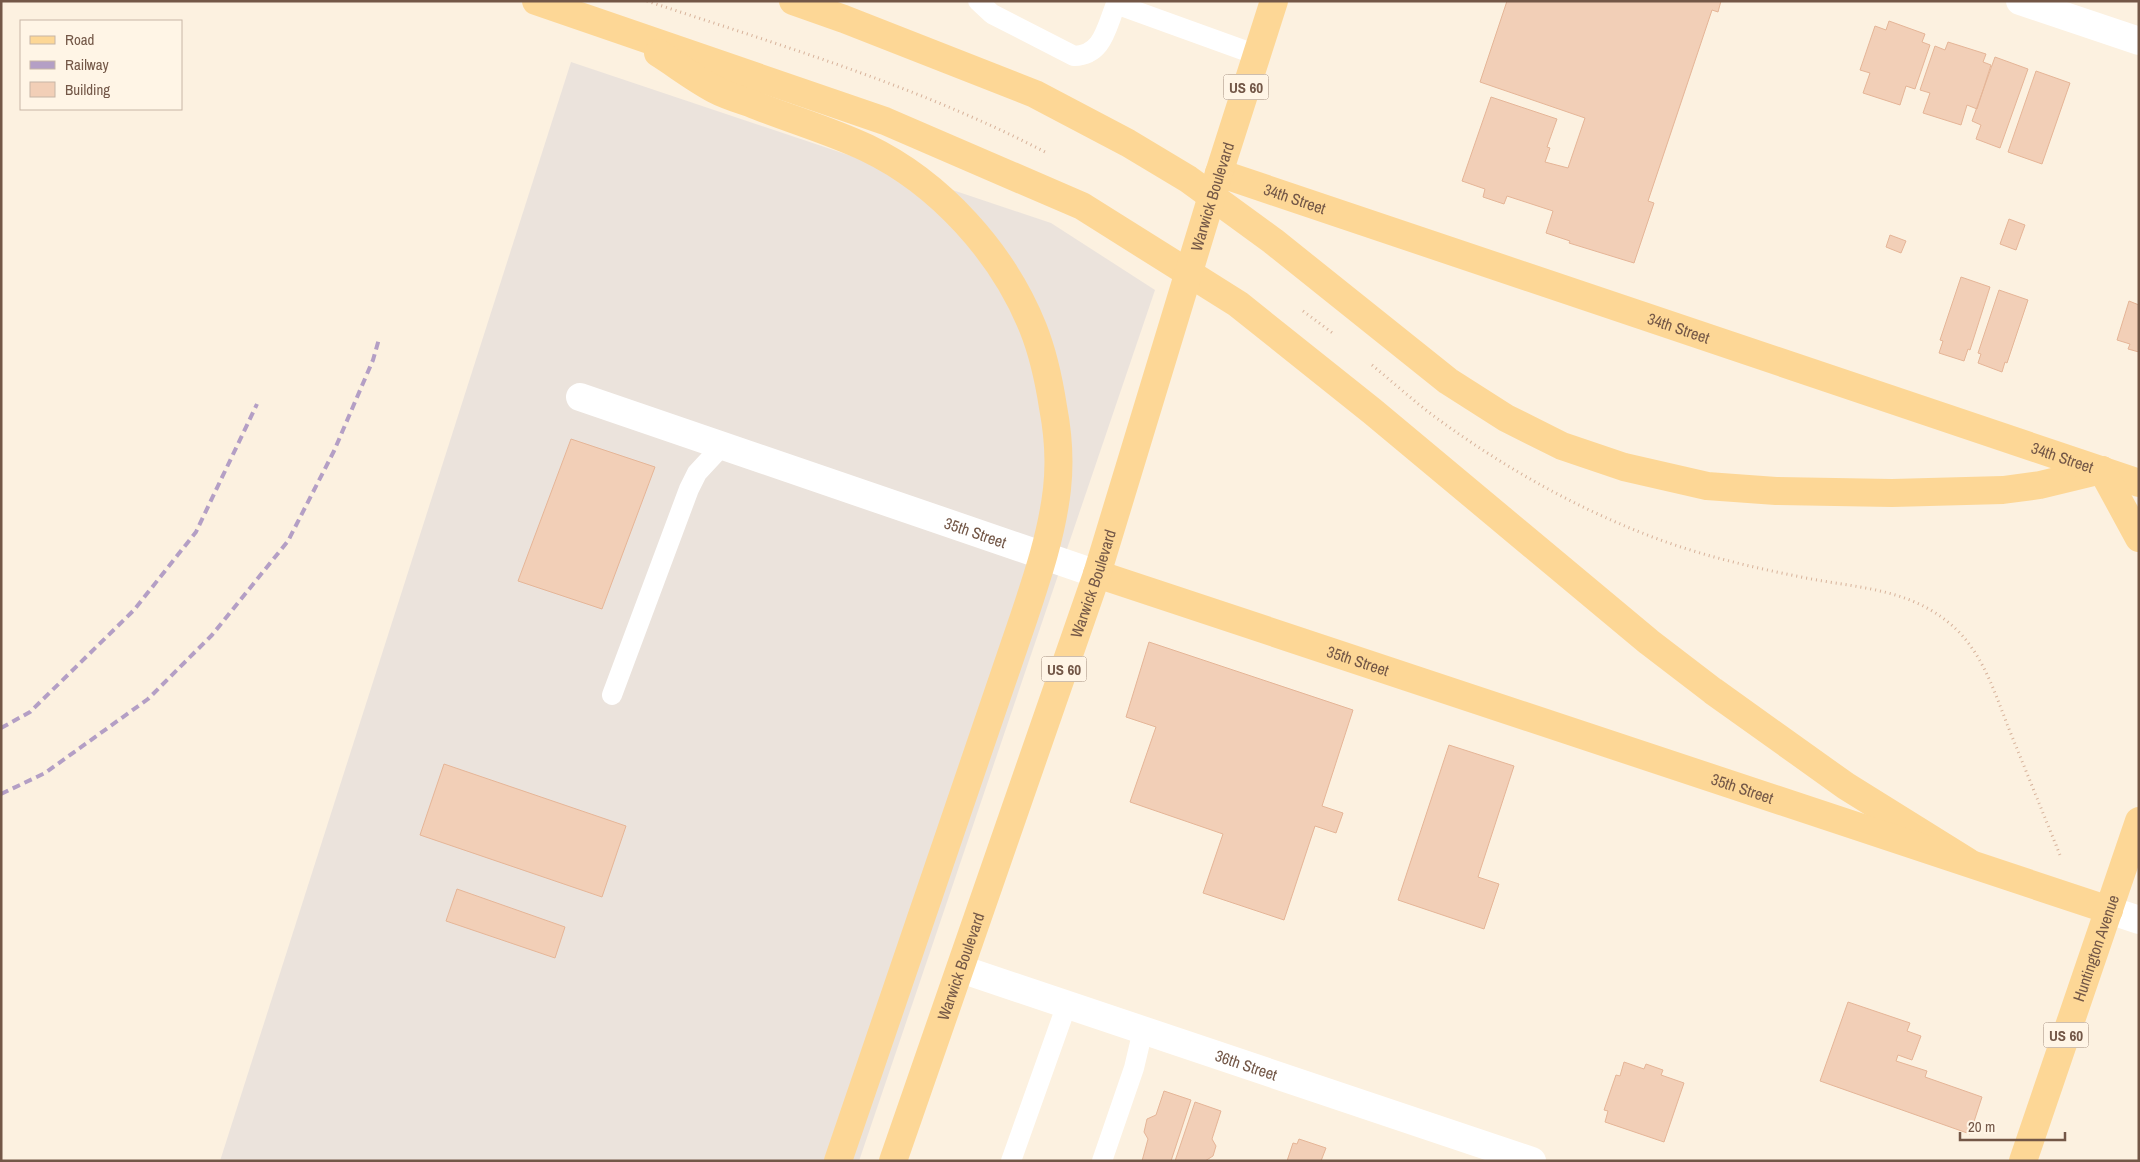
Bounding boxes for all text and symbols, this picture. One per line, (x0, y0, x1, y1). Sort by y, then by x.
legend (20, 20, 182, 110)
text: Road (65, 29, 94, 50)
text: Railway (65, 54, 110, 75)
road number: US 60 (1224, 74, 1268, 100)
text: Building (65, 79, 110, 100)
street label: Warwick Boulevard (1185, 139, 1239, 254)
street label: 34th Street (1261, 178, 1329, 219)
street label: 34th Street (1645, 307, 1713, 349)
street label: 34th Street (2028, 437, 2097, 478)
street label: 35th Street (942, 512, 1010, 553)
street label: Warwick Boulevard (1065, 527, 1121, 641)
street label: 35th Street (1324, 640, 1392, 681)
road number: US 60 (1042, 656, 1086, 682)
street label: 35th Street (1708, 768, 1777, 809)
street label: Huntington Avenue (2067, 892, 2124, 1004)
street label: Warwick Boulevard (932, 910, 989, 1023)
road number: US 60 (2044, 1022, 2088, 1048)
street label: 36th Street (1212, 1044, 1281, 1086)
scale bar (1960, 1110, 2065, 1142)
text: 20 m (1968, 1116, 1995, 1137)

